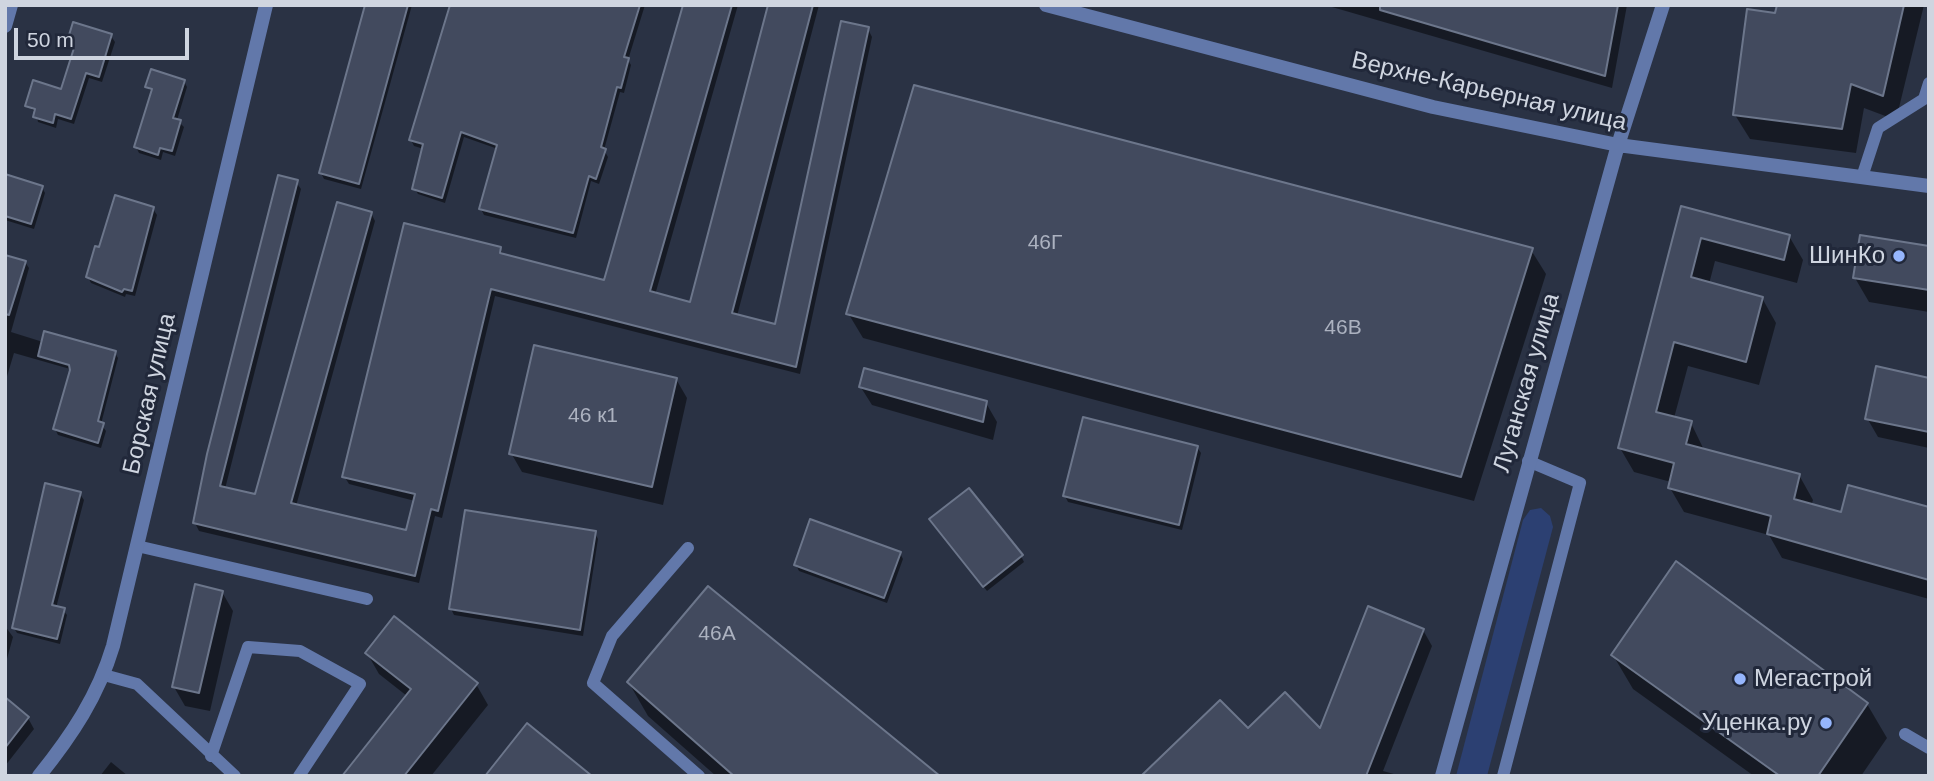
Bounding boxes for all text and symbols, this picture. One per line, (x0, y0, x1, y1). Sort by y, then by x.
scale bar (18, 14, 192, 58)
text: 50 m (27, 28, 74, 51)
street label: Верхне-Карьерная улица (1349, 46, 1629, 138)
house number: 46Г (1028, 230, 1062, 256)
place label: ШинКо (1809, 242, 1885, 270)
marker: ШинКо (1891, 248, 1907, 264)
street label: Луганская улица (1488, 290, 1566, 476)
street label: Борская улица (117, 311, 183, 477)
house number: 46В (1324, 315, 1362, 341)
house number: 46 к1 (568, 403, 618, 429)
house number: 46А (698, 621, 736, 647)
place label: Мегастрой (1754, 665, 1872, 693)
marker: Мегастрой (1732, 671, 1748, 687)
place label: Уценка.ру (1702, 709, 1812, 737)
marker: Уценка.ру (1818, 715, 1834, 731)

